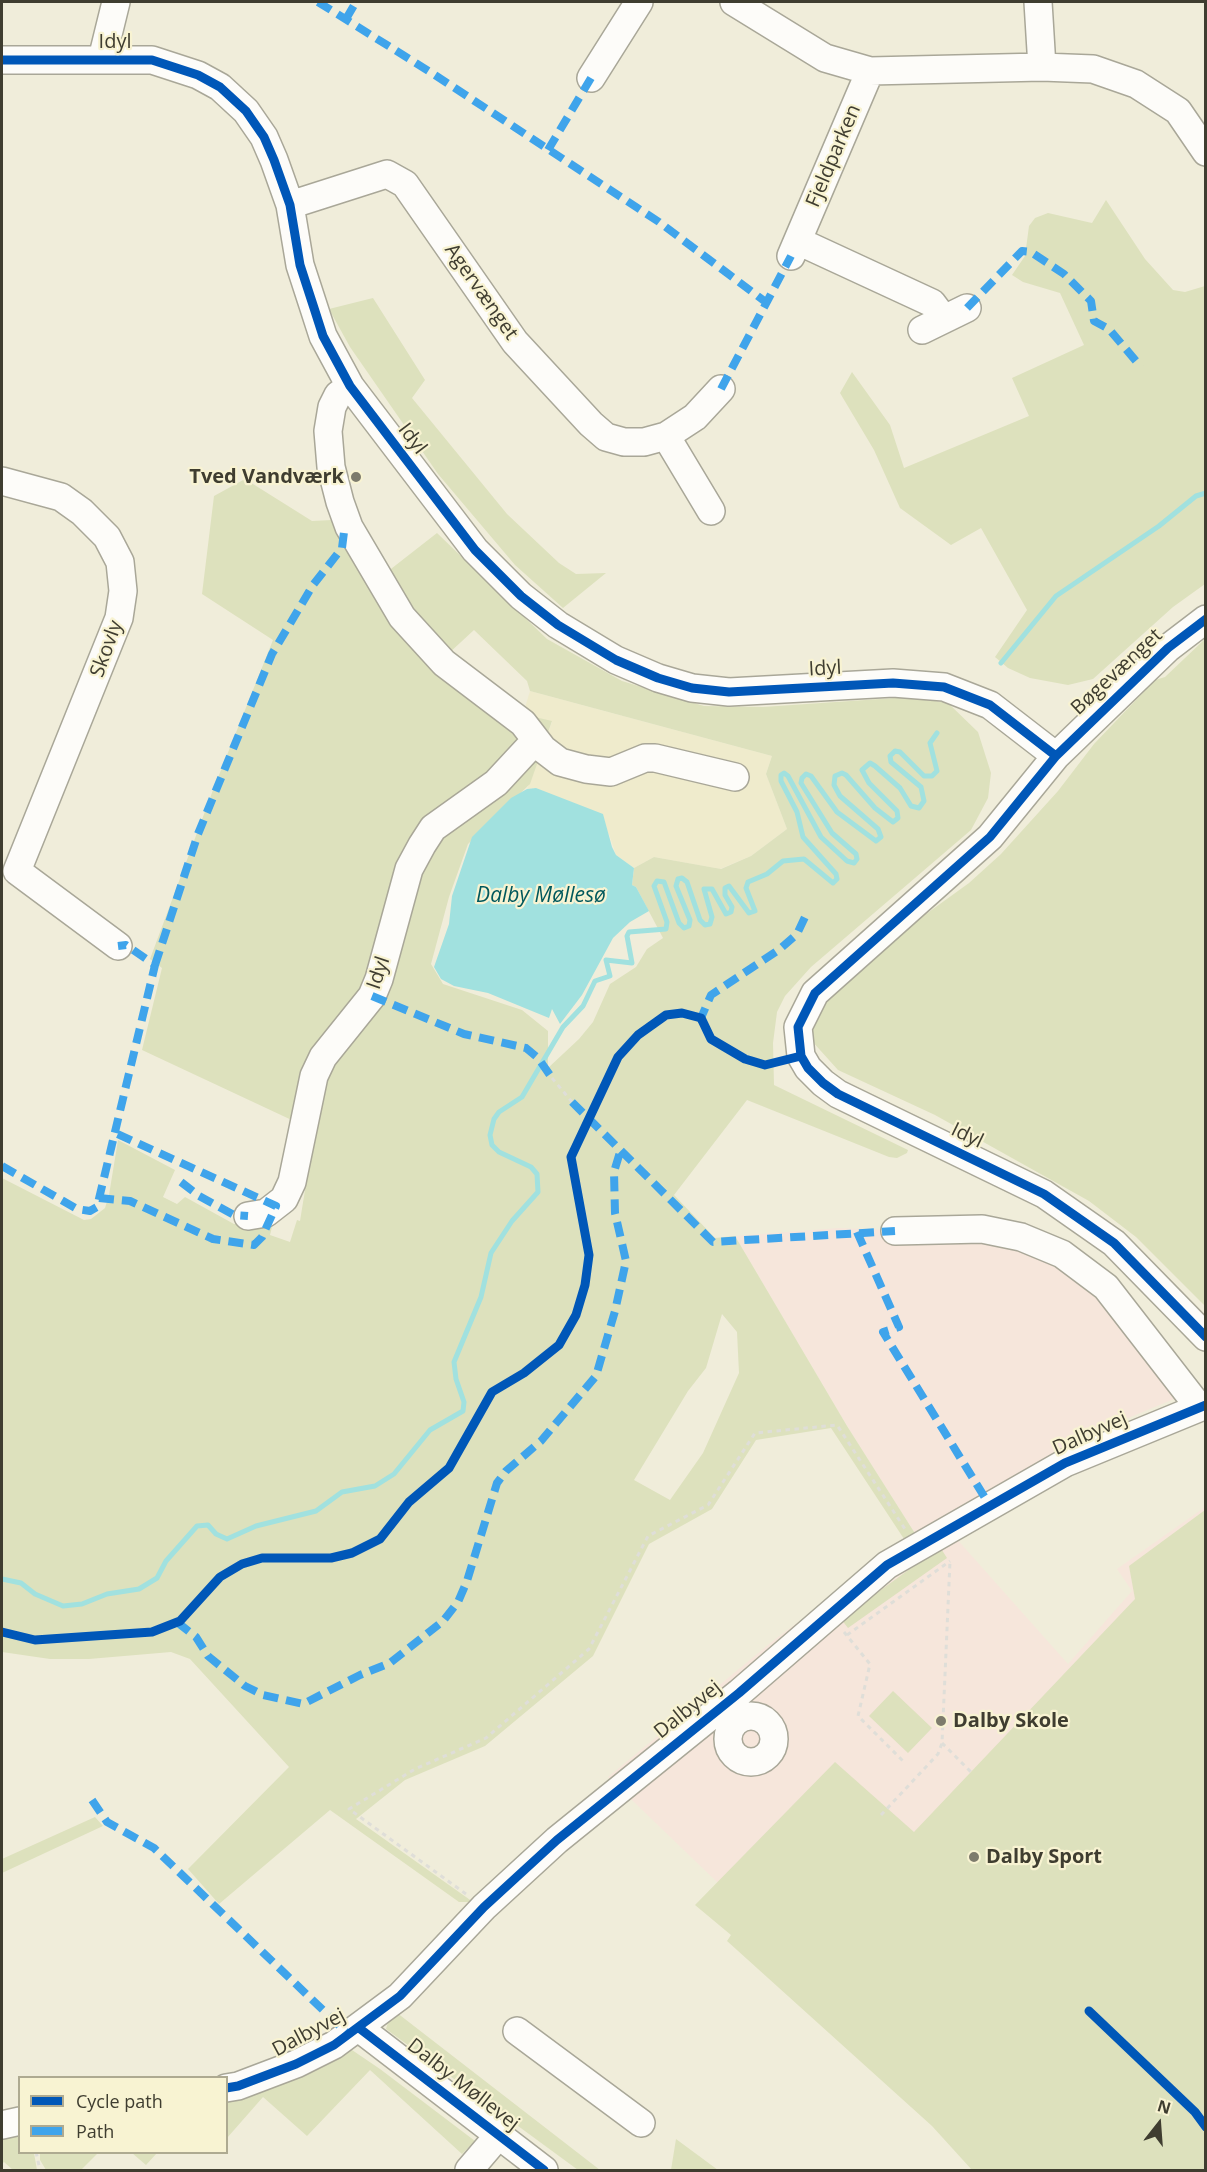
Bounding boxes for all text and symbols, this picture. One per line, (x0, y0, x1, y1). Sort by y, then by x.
street label: Idyl (99, 30, 131, 54)
street label: Fjeldparken (802, 101, 866, 211)
street label: Agervænget (439, 239, 523, 345)
street label: Idyl (393, 419, 431, 459)
place label: Tved Vandværk (189, 465, 344, 489)
marker: Tved Vandværk (349, 470, 363, 484)
street label: Skovly (86, 617, 128, 681)
street label: Bøgevænget (1066, 624, 1168, 720)
street label: Idyl (808, 656, 842, 682)
water label: Dalby Møllesø (476, 883, 606, 909)
street label: Idyl (362, 954, 396, 992)
street label: Idyl (947, 1118, 987, 1154)
street label: Dalbyvej (1049, 1407, 1131, 1461)
street label: Dalbyvej (650, 1676, 726, 1744)
place label: Dalby Skole (953, 1709, 1069, 1733)
marker: Dalby Skole (934, 1714, 948, 1728)
place label: Dalby Sport (986, 1845, 1102, 1869)
marker: Dalby Sport (967, 1850, 981, 1864)
street label: Dalbyvej (268, 2004, 350, 2062)
street label: Dalby Møllevej (402, 2034, 524, 2136)
legend (18, 2076, 228, 2154)
text: Cycle path (76, 2089, 163, 2113)
north arrow (1129, 2094, 1189, 2154)
text: N (1155, 2094, 1174, 2119)
text: Path (76, 2119, 114, 2143)

